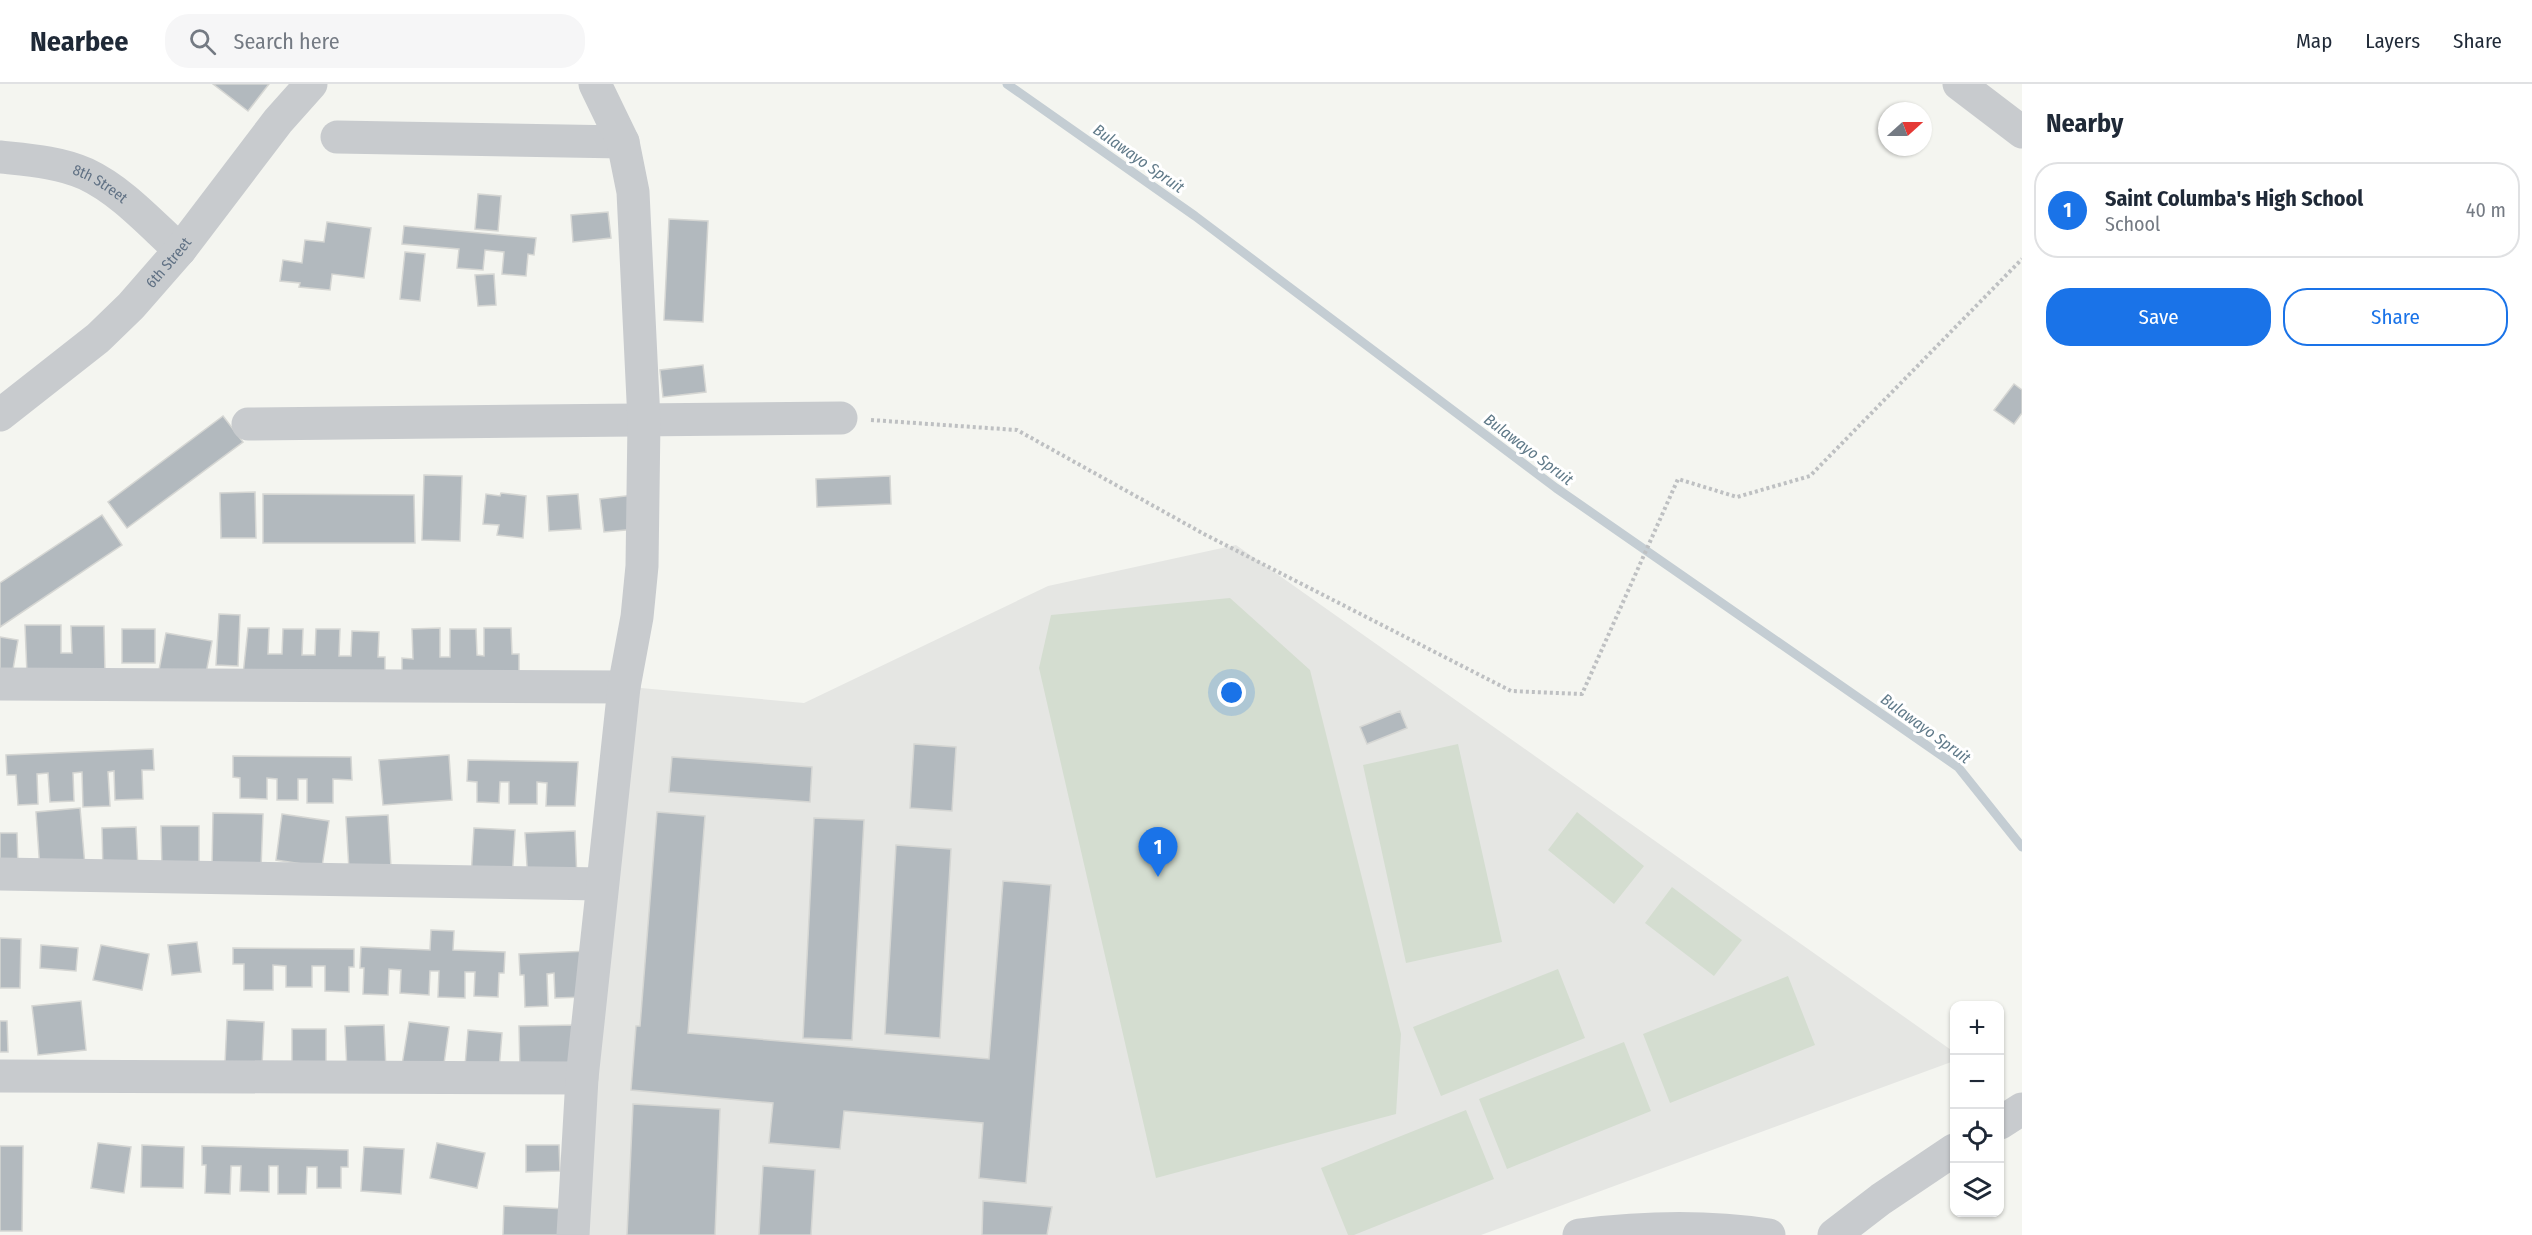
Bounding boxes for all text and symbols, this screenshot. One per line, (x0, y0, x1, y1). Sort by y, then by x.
search box (165, 14, 585, 68)
text: Nearbee (30, 25, 129, 58)
icon: search (186, 25, 219, 58)
text: Search here (234, 28, 340, 55)
text: Map (2296, 28, 2332, 54)
text: Layers (2365, 28, 2420, 54)
text: Share (2453, 28, 2502, 54)
north arrow (1878, 102, 1932, 156)
text: Nearby (2046, 108, 2123, 139)
water label: Bulawayo Spruit (1090, 120, 1188, 197)
street label: 8th Street (70, 161, 131, 207)
text: Saint Columba's High School (2105, 185, 2363, 212)
text: 1 (2063, 198, 2072, 222)
text: 40 m (2466, 198, 2506, 222)
text: School (2105, 212, 2160, 236)
street label: 6th Street (142, 234, 195, 292)
button: Save (2046, 288, 2271, 346)
button: Share (2283, 288, 2508, 346)
water label: Bulawayo Spruit (1480, 410, 1578, 490)
your location (1217, 678, 1246, 707)
water label: Bulawayo Spruit (1877, 689, 1975, 768)
pin: 1 (1138, 828, 1178, 877)
map controls (1950, 1001, 2004, 1217)
button: + (1950, 1001, 2004, 1055)
button: − (1950, 1055, 2004, 1109)
button: locate (1950, 1109, 2004, 1163)
button: layers (1950, 1163, 2004, 1217)

